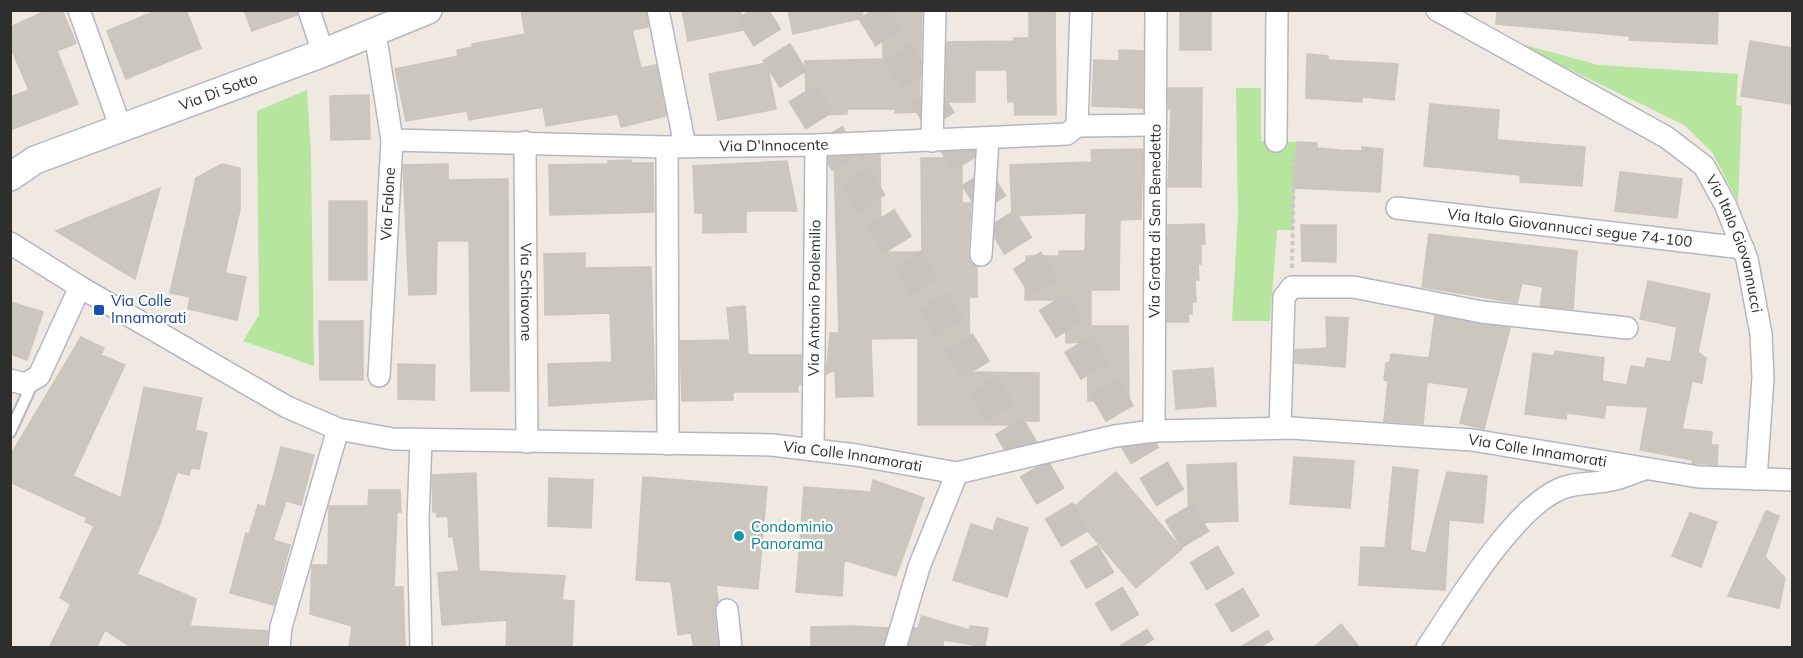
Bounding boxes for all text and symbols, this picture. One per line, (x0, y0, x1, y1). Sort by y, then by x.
street label: Via Di Sotto (176, 68, 260, 115)
street label: Via Grotta di San Benedetto (1145, 124, 1164, 318)
street label: Via D'Innocente (719, 134, 829, 155)
street label: Via Falone (376, 167, 399, 241)
street label: Via Italo Giovannucci (1702, 171, 1767, 314)
street label: Via Italo Giovannucci segue 74-100 (1446, 204, 1693, 251)
street label: Via Antonio Paolemilio (804, 220, 824, 376)
street label: Via Schiavone (517, 243, 536, 341)
place label: Via Colle Innamorati (111, 291, 186, 327)
marker: Via Colle Innamorati (92, 303, 106, 317)
street label: Via Colle Innamorati (1467, 430, 1608, 471)
street label: Via Colle Innamorati (782, 436, 924, 476)
place label: Condominio Panorama (751, 517, 833, 553)
marker: Condominio Panorama (732, 529, 746, 543)

